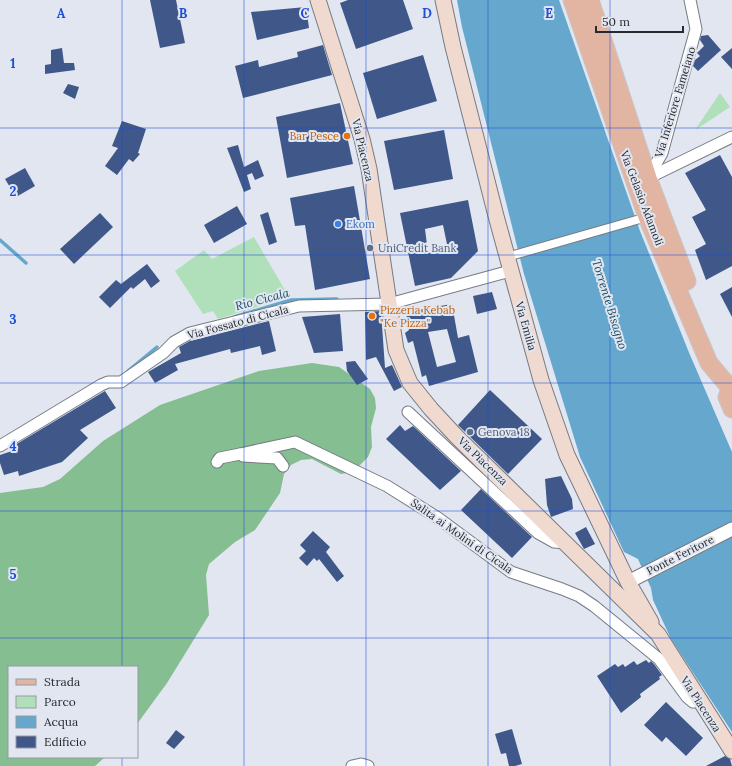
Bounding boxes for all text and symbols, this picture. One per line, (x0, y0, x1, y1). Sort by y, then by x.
text: A (57, 5, 66, 22)
text: B (179, 5, 188, 22)
text: C (301, 5, 310, 22)
text: D (422, 5, 432, 22)
text: E (545, 5, 553, 22)
scale bar (596, 8, 683, 34)
text: 50 m (602, 14, 630, 29)
street label: Via Inferiore Fameiano (651, 45, 699, 160)
text: 1 (10, 55, 16, 72)
street label: Via Piacenza (349, 116, 377, 183)
place label: Bar Pesce (289, 129, 339, 143)
marker: Bar Pesce (342, 131, 352, 141)
street label: Via Gelasio Adamoli (617, 148, 667, 248)
text: 2 (10, 183, 17, 200)
place label: Ekom (346, 217, 375, 231)
marker: Ekom (333, 219, 343, 229)
place label: UniCredit Bank (378, 241, 456, 255)
marker: UniCredit Bank (365, 243, 375, 253)
water label: Torrente Bisagno (589, 257, 631, 351)
water label: Rio Cicala (233, 285, 291, 313)
street label: Via Emilia (512, 299, 540, 352)
street label: Via Fossato di Cicala (185, 302, 290, 342)
place label: Pizzeria Kebab "Ke Pizza" (380, 303, 455, 330)
text: 3 (9, 311, 17, 328)
marker: Pizzeria Kebab "Ke Pizza" (367, 311, 377, 321)
place label: Genova 18 (478, 425, 530, 439)
marker: Genova 18 (465, 427, 475, 437)
street label: Via Piacenza (454, 433, 511, 488)
text: 4 (9, 438, 17, 455)
street label: Salita ai Molini di Cicala (408, 495, 516, 577)
street label: Ponte Feritore (644, 532, 716, 578)
text: 5 (9, 566, 17, 583)
legend (8, 666, 138, 758)
street label: Via Piacenza (677, 673, 724, 735)
text: Strada (44, 674, 80, 689)
text: Parco (44, 694, 76, 709)
text: Acqua (43, 714, 78, 729)
text: Edificio (44, 734, 86, 749)

